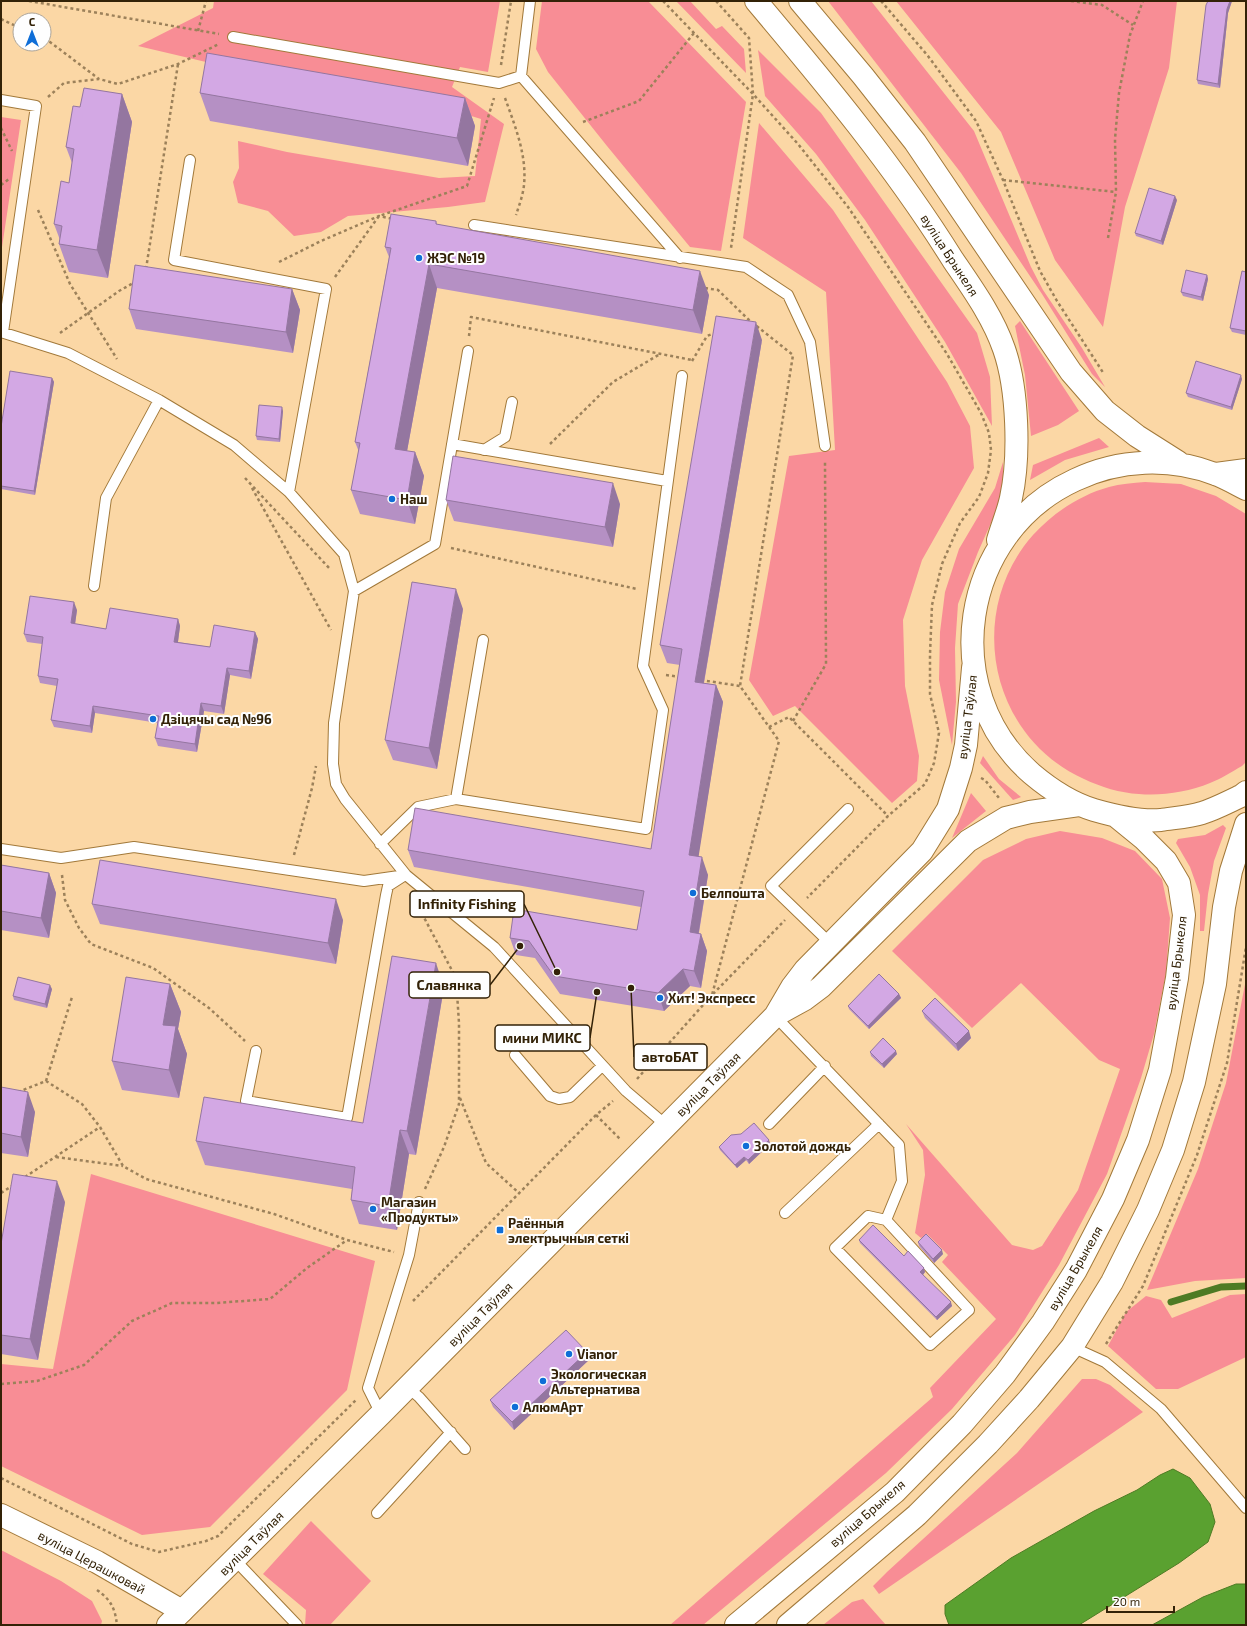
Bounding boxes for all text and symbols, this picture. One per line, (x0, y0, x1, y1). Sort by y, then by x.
north arrow (12, 12, 52, 52)
text: С (29, 15, 36, 28)
street label: вуліца Брыкеля (917, 211, 983, 299)
place label: ЖЭС №19 (427, 250, 485, 266)
marker: ЖЭС №19 (414, 253, 424, 263)
place label: Наш (400, 491, 427, 507)
marker: Наш (387, 494, 397, 504)
street label: вуліца Таўлая (954, 674, 980, 760)
place label: Дзіцячы сад №96 (161, 711, 272, 727)
marker: Дзіцячы сад №96 (148, 714, 158, 724)
place label: Белпошта (701, 885, 765, 901)
marker: Белпошта (688, 888, 698, 898)
callout: Infinity Fishing (410, 891, 524, 917)
text: Infinity Fishing (418, 895, 516, 912)
street label: вуліца Брыкеля (1162, 915, 1190, 1011)
callout: Славянка (409, 972, 490, 998)
text: Славянка (417, 976, 481, 993)
place label: Хит! Экспресс (668, 990, 756, 1006)
marker: Хит! Экспресс (655, 993, 665, 1003)
callout: мини МИКС (495, 1025, 590, 1051)
text: мини МИКС (502, 1029, 582, 1046)
callout: автоБАТ (634, 1044, 707, 1070)
text: автоБАТ (642, 1048, 699, 1065)
street label: вуліца Таўлая (672, 1048, 744, 1120)
place label: Золотой дождь (754, 1138, 851, 1154)
marker: Золотой дождь (741, 1141, 751, 1151)
place label: Магазин «Продукты» (381, 1194, 459, 1225)
marker: Магазин «Продукты» (368, 1204, 378, 1214)
place label: Раённыя электрычныя сеткі (508, 1215, 629, 1246)
street label: вуліца Брыкеля (1044, 1223, 1106, 1313)
marker: Раённыя электрычныя сеткі (495, 1225, 505, 1235)
street label: вуліца Таўлая (444, 1278, 516, 1350)
place label: Vianor (577, 1346, 618, 1362)
marker: Vianor (564, 1349, 574, 1359)
place label: Экологическая Альтернатива (551, 1366, 646, 1397)
marker: Экологическая Альтернатива (538, 1376, 548, 1386)
place label: АлюмАрт (523, 1399, 584, 1415)
marker: АлюмАрт (510, 1402, 520, 1412)
street label: вуліца Брыкеля (826, 1476, 908, 1550)
street label: вуліца Таўлая (215, 1507, 287, 1579)
street label: вуліца Церашковай (35, 1527, 149, 1597)
scale bar (1107, 1588, 1174, 1614)
text: 20 m (1113, 1594, 1140, 1608)

